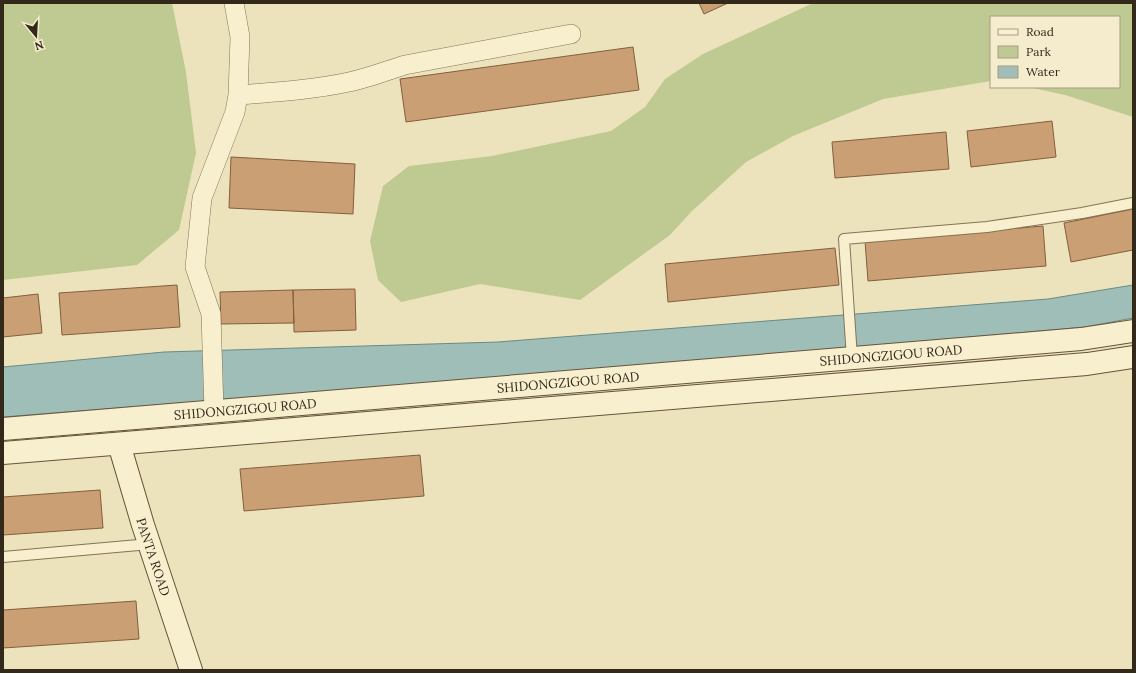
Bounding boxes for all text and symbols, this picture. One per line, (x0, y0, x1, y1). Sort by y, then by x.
north arrow (16, 16, 56, 56)
legend (990, 16, 1120, 88)
text: Road (1026, 24, 1054, 39)
text: N (32, 38, 45, 54)
text: Park (1026, 44, 1052, 59)
text: Water (1026, 64, 1061, 79)
street label: SHIDONGZIGOU ROAD (819, 340, 963, 369)
street label: SHIDONGZIGOU ROAD (496, 367, 640, 396)
street label: SHIDONGZIGOU ROAD (173, 394, 317, 423)
street label: PANTA ROAD (133, 516, 174, 598)

